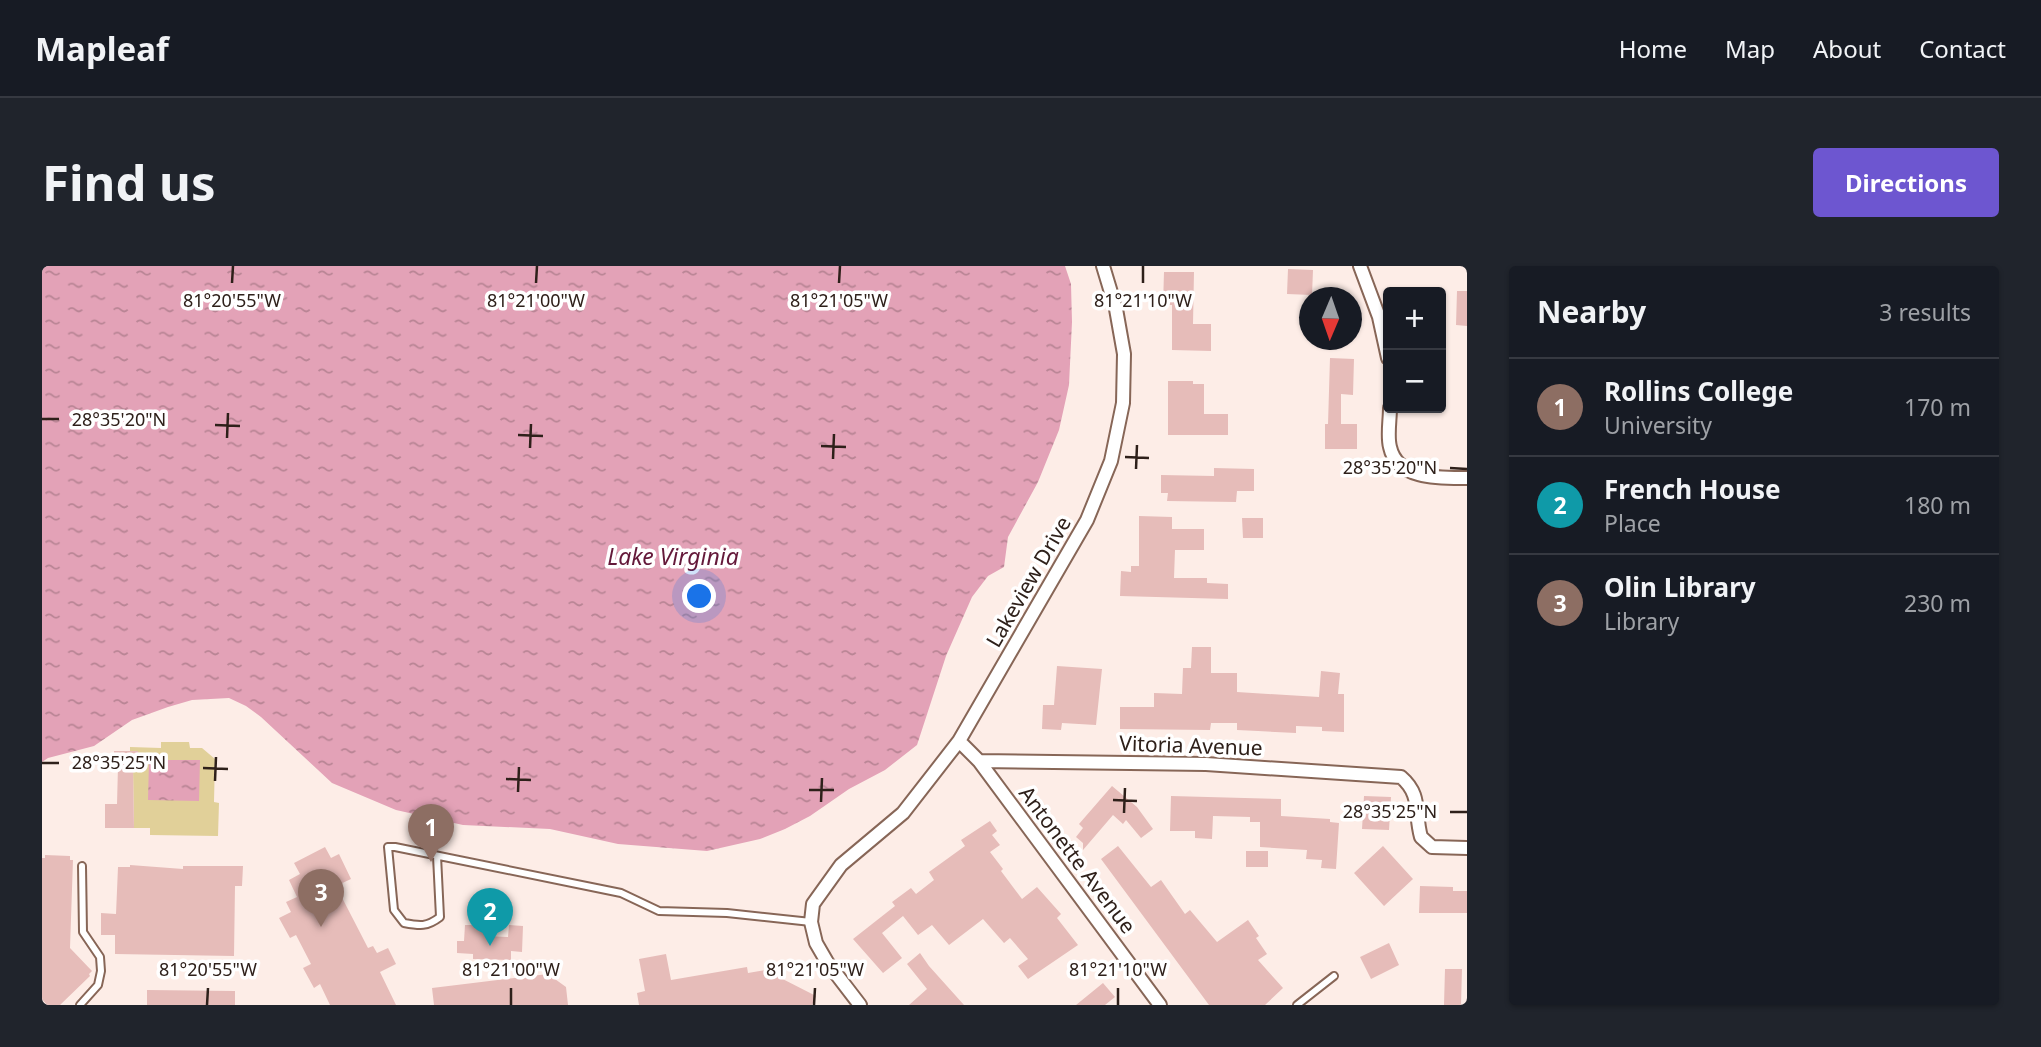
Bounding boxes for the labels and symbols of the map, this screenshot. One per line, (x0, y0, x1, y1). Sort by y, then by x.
north arrow (1299, 287, 1362, 350)
text: 81°20'55"W (183, 288, 281, 312)
text: 81°21'00"W (487, 288, 585, 312)
text: 81°21'05"W (790, 288, 888, 312)
text: 81°21'10"W (1094, 288, 1192, 312)
text: 28°35'20"N (72, 407, 166, 431)
text: 28°35'20"N (1343, 455, 1437, 479)
street label: Lakeview Drive (979, 511, 1077, 652)
water label: Lake Virginia (607, 540, 739, 572)
your location (682, 579, 716, 613)
street label: Vitoria Avenue (1119, 729, 1263, 761)
text: 28°35'25"N (72, 750, 166, 774)
street label: Antonette Avenue (1013, 780, 1142, 939)
text: 28°35'25"N (1343, 799, 1437, 823)
pin: 1 (408, 804, 454, 862)
pin: 3 (298, 869, 344, 927)
pin: 2 (467, 888, 513, 946)
text: 81°20'55"W (159, 957, 257, 981)
text: 81°21'00"W (462, 957, 560, 981)
text: 81°21'05"W (766, 957, 864, 981)
text: 81°21'10"W (1069, 957, 1167, 981)

